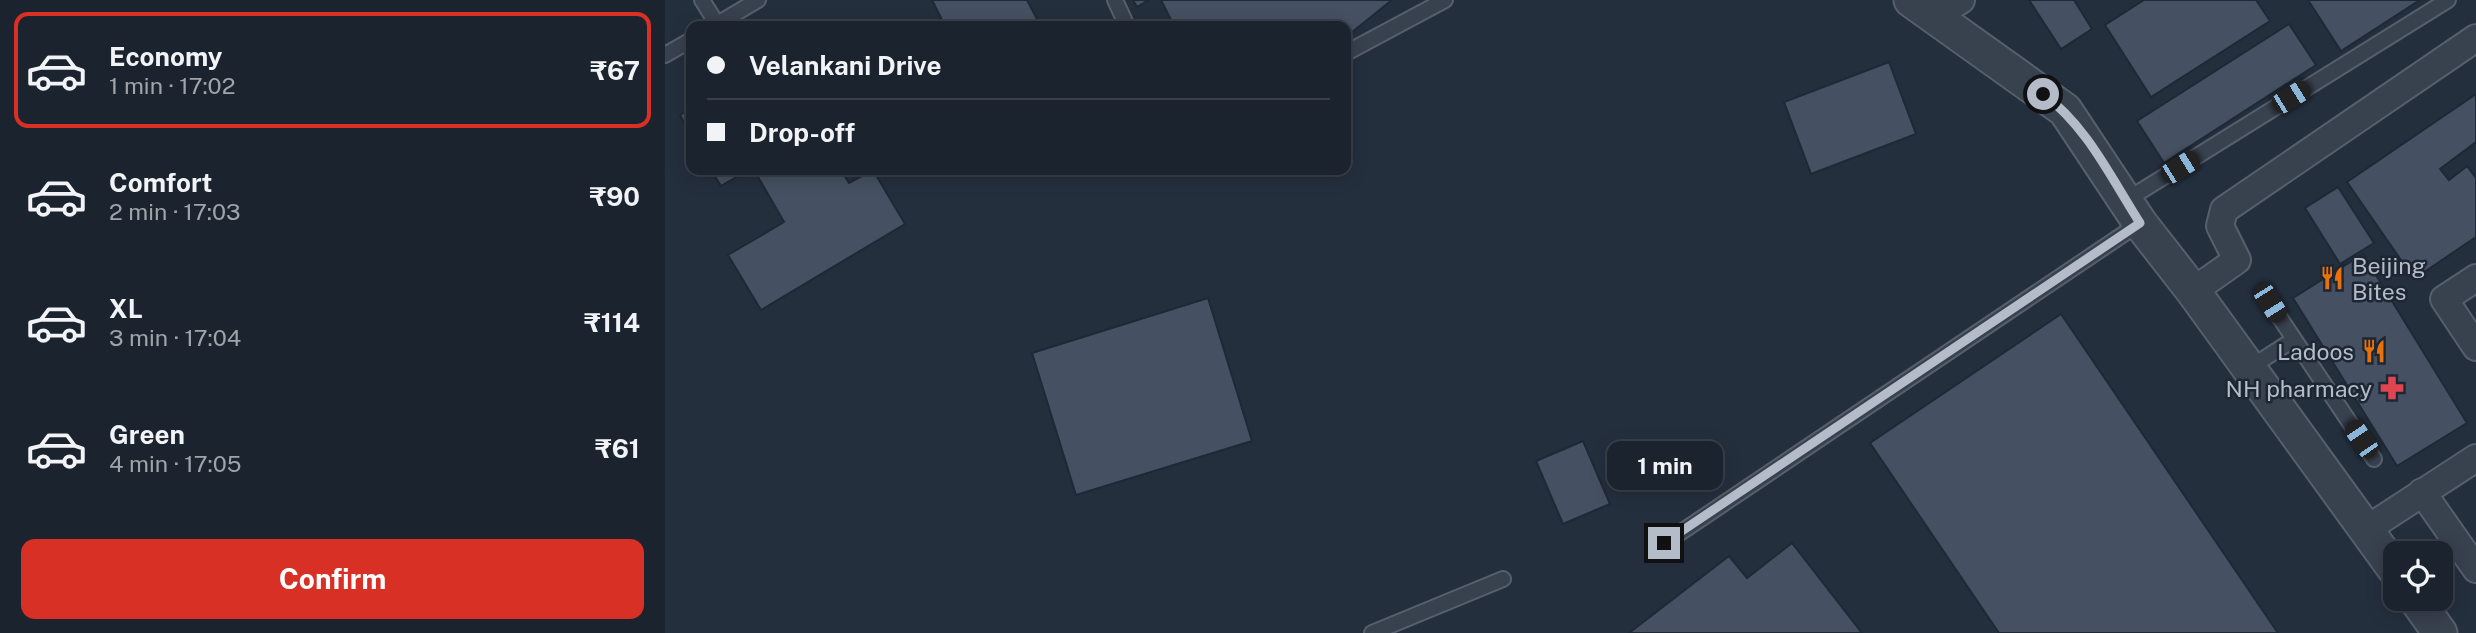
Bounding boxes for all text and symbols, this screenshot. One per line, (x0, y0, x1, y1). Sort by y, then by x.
icon: car (25, 39, 88, 102)
text: Economy (109, 41, 222, 72)
text: Velankani Drive (749, 50, 941, 81)
text: ₹67 (590, 55, 640, 86)
text: 1 min · 17:02 (109, 72, 235, 99)
car (2268, 77, 2315, 117)
route start (2027, 78, 2059, 110)
text: Drop-off (749, 117, 855, 148)
car (2157, 147, 2204, 187)
icon: car (25, 165, 88, 228)
text: Comfort (109, 167, 212, 198)
text: ₹90 (589, 181, 640, 212)
text: 2 min · 17:03 (109, 198, 240, 225)
place label: Beijing Bites (2352, 252, 2426, 305)
restaurant icon: Beijing Bites (2318, 264, 2346, 292)
car (2250, 280, 2291, 326)
icon: car (25, 291, 88, 354)
text: XL (109, 293, 143, 324)
text: ₹114 (584, 307, 640, 338)
text: 3 min · 17:04 (109, 324, 241, 351)
restaurant icon: Ladoos (2360, 337, 2388, 365)
place label: Ladoos (2277, 338, 2354, 365)
pharmacy icon: NH pharmacy (2378, 374, 2406, 402)
place label: NH pharmacy (2226, 375, 2372, 402)
car (2341, 416, 2382, 462)
icon: car (25, 417, 88, 480)
text: Green (109, 419, 185, 450)
text: ₹61 (595, 433, 640, 464)
callout: 1 min (1606, 442, 1722, 490)
text: 4 min · 17:05 (109, 450, 242, 477)
text: 1 min (1637, 452, 1693, 479)
route end (1648, 527, 1680, 559)
button: Confirm (21, 539, 644, 619)
map controls (2383, 541, 2453, 611)
button: locate (2383, 541, 2453, 611)

